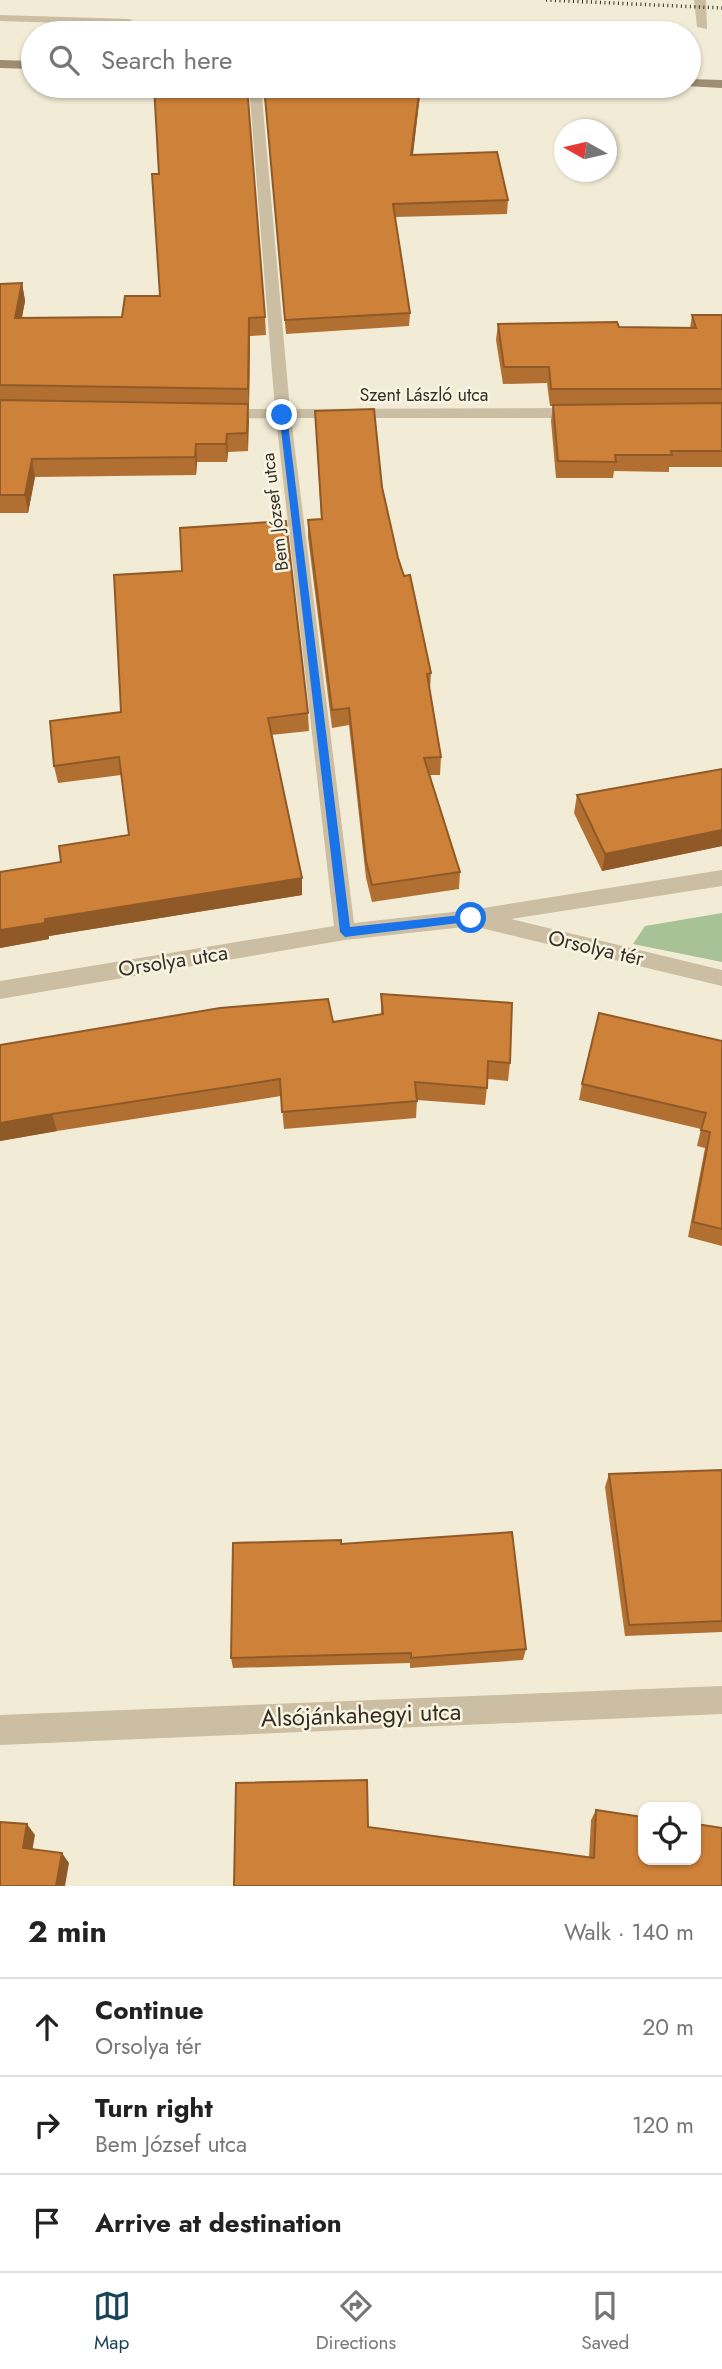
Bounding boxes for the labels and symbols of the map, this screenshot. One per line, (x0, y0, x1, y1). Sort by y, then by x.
north arrow (554, 119, 617, 182)
street label: Szent László utca (359, 382, 489, 408)
route end (266, 399, 297, 430)
street label: Bem József utca (255, 451, 295, 573)
route start (455, 902, 486, 933)
street label: Orsolya tér (545, 922, 648, 974)
street label: Orsolya utca (116, 938, 230, 984)
street label: Alsójánkahegyi utca (260, 1694, 462, 1735)

